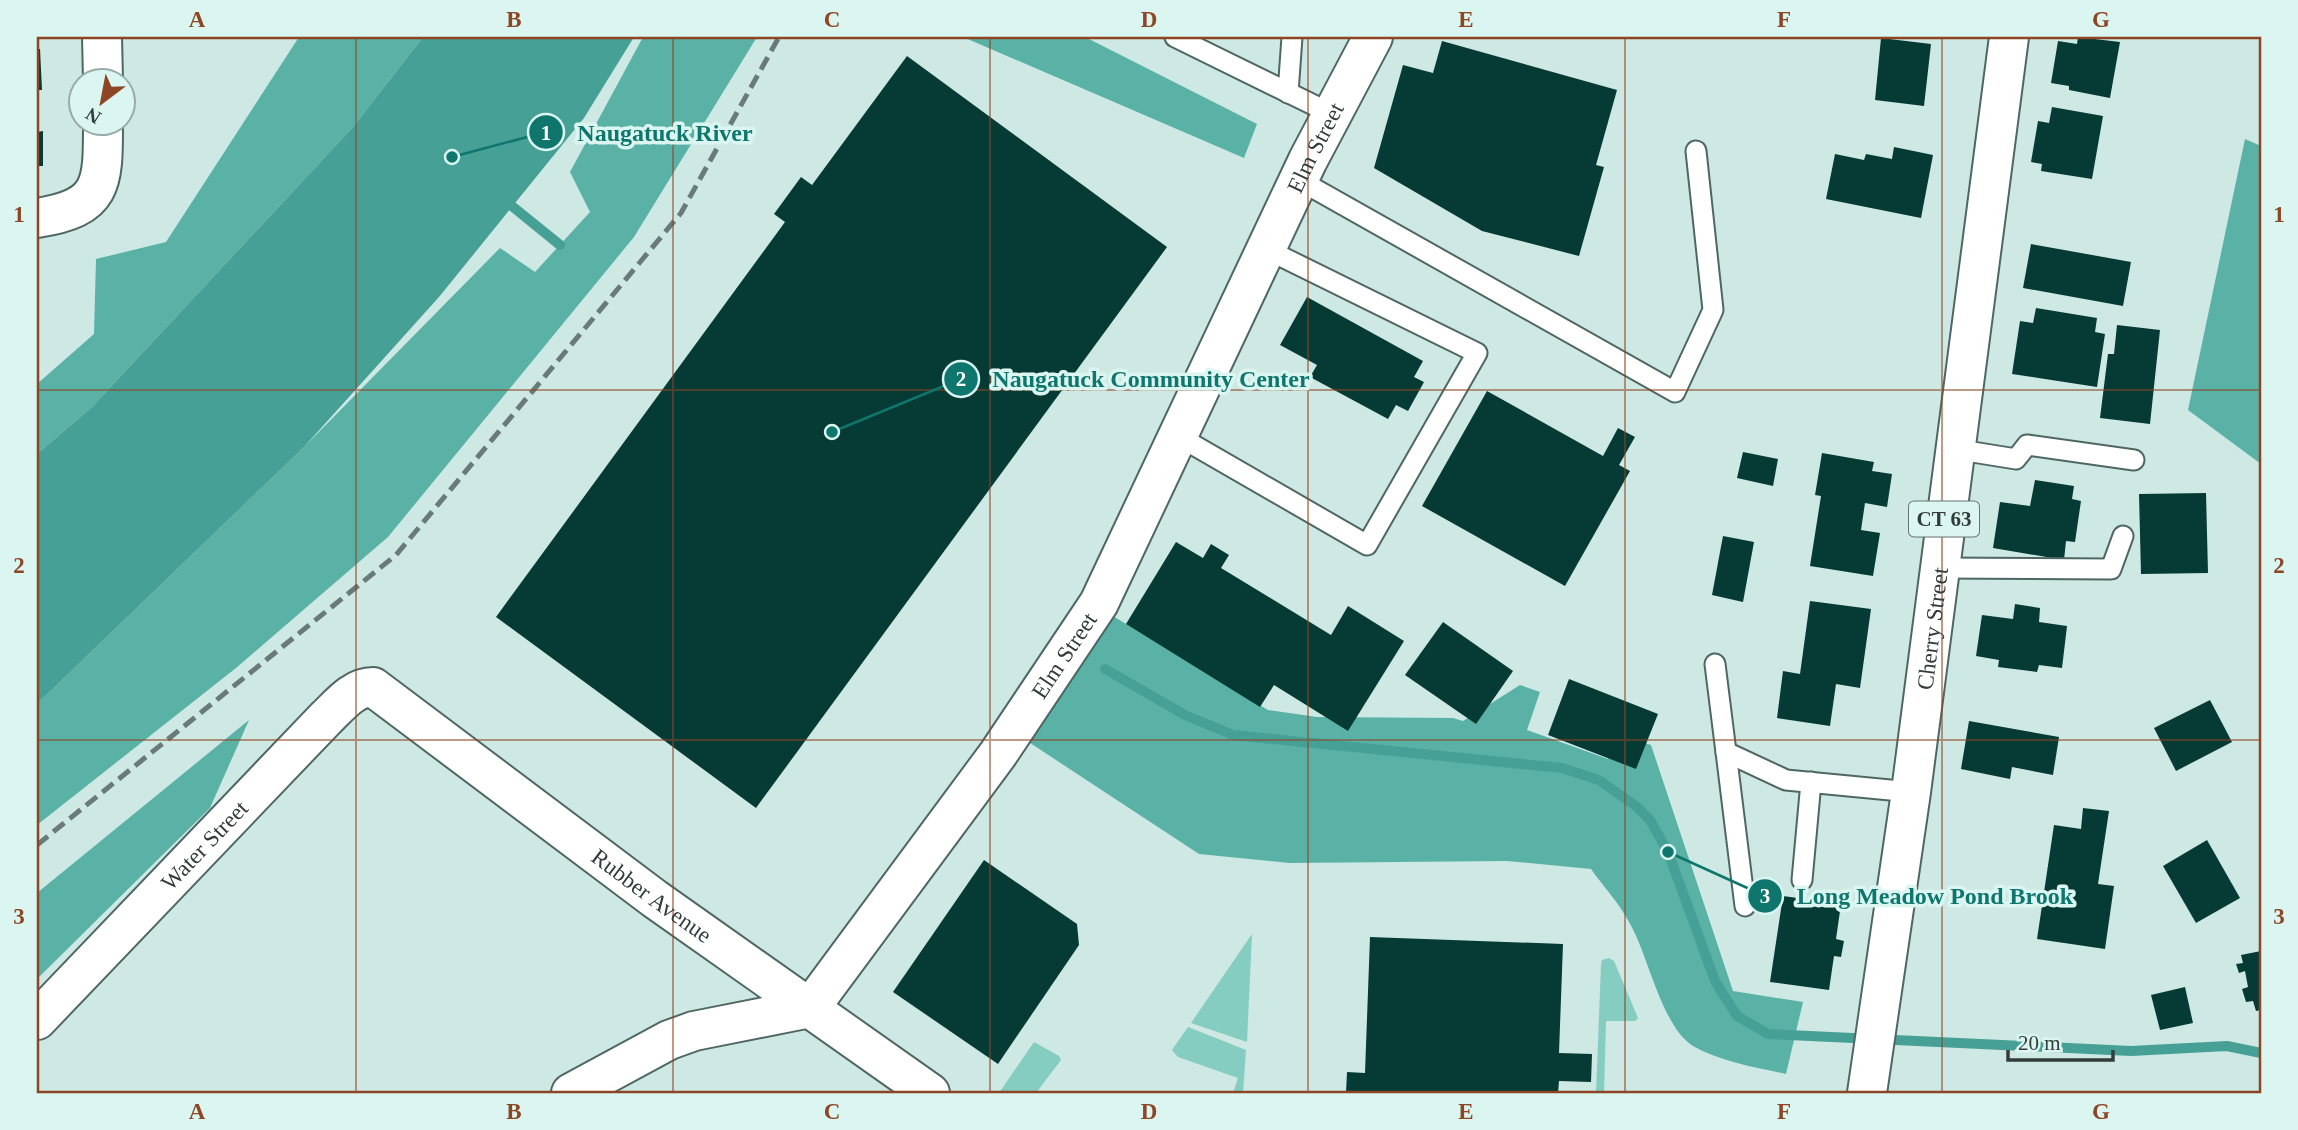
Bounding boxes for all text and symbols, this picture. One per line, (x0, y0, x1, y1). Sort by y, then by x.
text: A (189, 7, 206, 32)
text: B (506, 7, 522, 32)
text: C (824, 7, 840, 32)
text: D (1141, 7, 1157, 32)
text: E (1458, 7, 1474, 32)
text: F (1777, 7, 1791, 32)
text: G (2092, 7, 2110, 32)
north arrow (66, 66, 136, 136)
street label: Elm Street (1282, 98, 1349, 197)
text: N (82, 103, 105, 129)
callout: Naugatuck River (529, 110, 767, 155)
text: Naugatuck River (577, 120, 753, 146)
text: 1 (541, 121, 551, 145)
text: 1 (13, 202, 25, 227)
text: 1 (2273, 202, 2285, 227)
callout: Naugatuck Community Center (943, 356, 1324, 401)
text: Naugatuck Community Center (992, 366, 1310, 392)
text: 2 (956, 367, 966, 391)
road number: CT 63 (1909, 502, 1979, 536)
text: 2 (13, 553, 25, 578)
text: 2 (2273, 553, 2285, 578)
street label: Cherry Street (1912, 565, 1953, 691)
street label: Elm Street (1027, 607, 1102, 703)
street label: Water Street (156, 795, 253, 895)
street label: Rubber Avenue (587, 844, 716, 948)
callout: Long Meadow Pond Brook (1747, 873, 2087, 918)
text: Long Meadow Pond Brook (1797, 883, 2074, 909)
text: 3 (1760, 884, 1770, 908)
text: 3 (13, 904, 25, 929)
text: 3 (2273, 904, 2285, 929)
scale bar (2008, 1018, 2112, 1062)
text: 20 m (2018, 1031, 2061, 1055)
text: A (189, 1099, 206, 1124)
text: B (506, 1099, 522, 1124)
text: C (824, 1099, 840, 1124)
text: D (1141, 1099, 1157, 1124)
text: E (1458, 1099, 1474, 1124)
text: F (1777, 1099, 1791, 1124)
text: G (2092, 1099, 2110, 1124)

